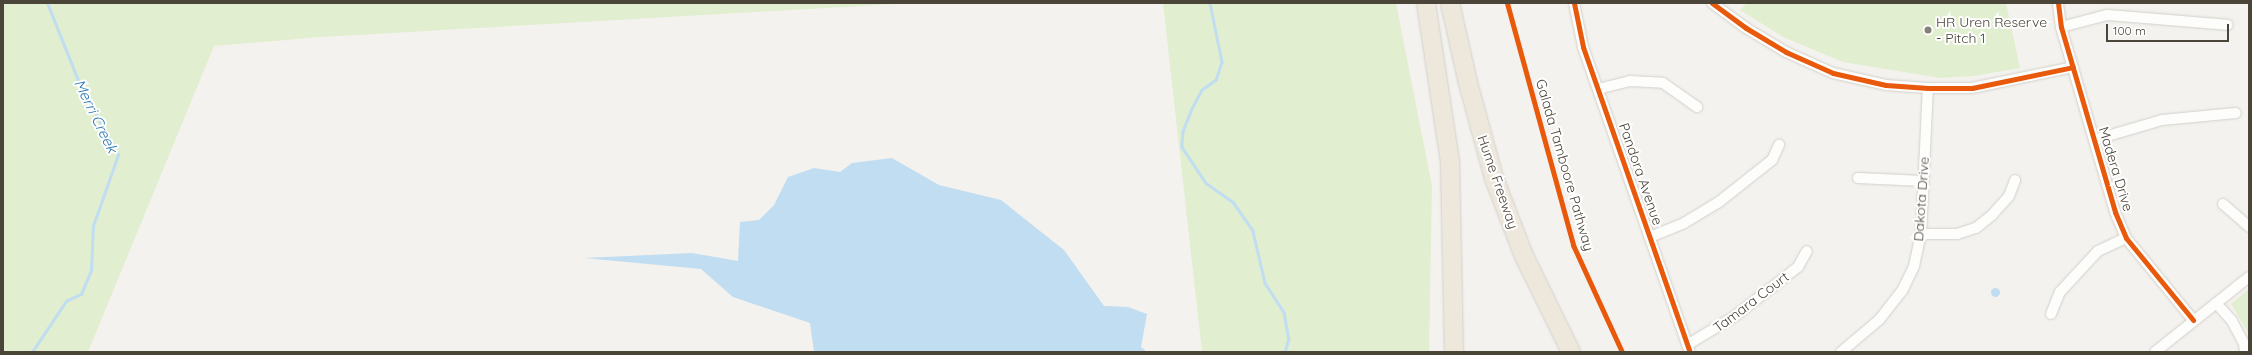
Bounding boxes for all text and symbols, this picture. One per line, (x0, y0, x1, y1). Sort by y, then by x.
place label: HR Uren Reserve - Pitch 1 (1936, 14, 2047, 46)
scale bar (2108, 16, 2231, 42)
text: 100 m (2113, 23, 2146, 38)
marker: HR Uren Reserve - Pitch 1 (1923, 25, 1933, 35)
water label: Merri Creek (70, 76, 122, 156)
street label: Galada Tamboore Pathway (1532, 77, 1598, 253)
street label: Pandora Avenue (1616, 121, 1666, 227)
street label: Madera Drive (2095, 125, 2137, 213)
street label: Hume Freeway (1474, 133, 1522, 231)
street label: Dakota Drive (1910, 156, 1932, 242)
street label: Tamara Court (1710, 268, 1792, 336)

